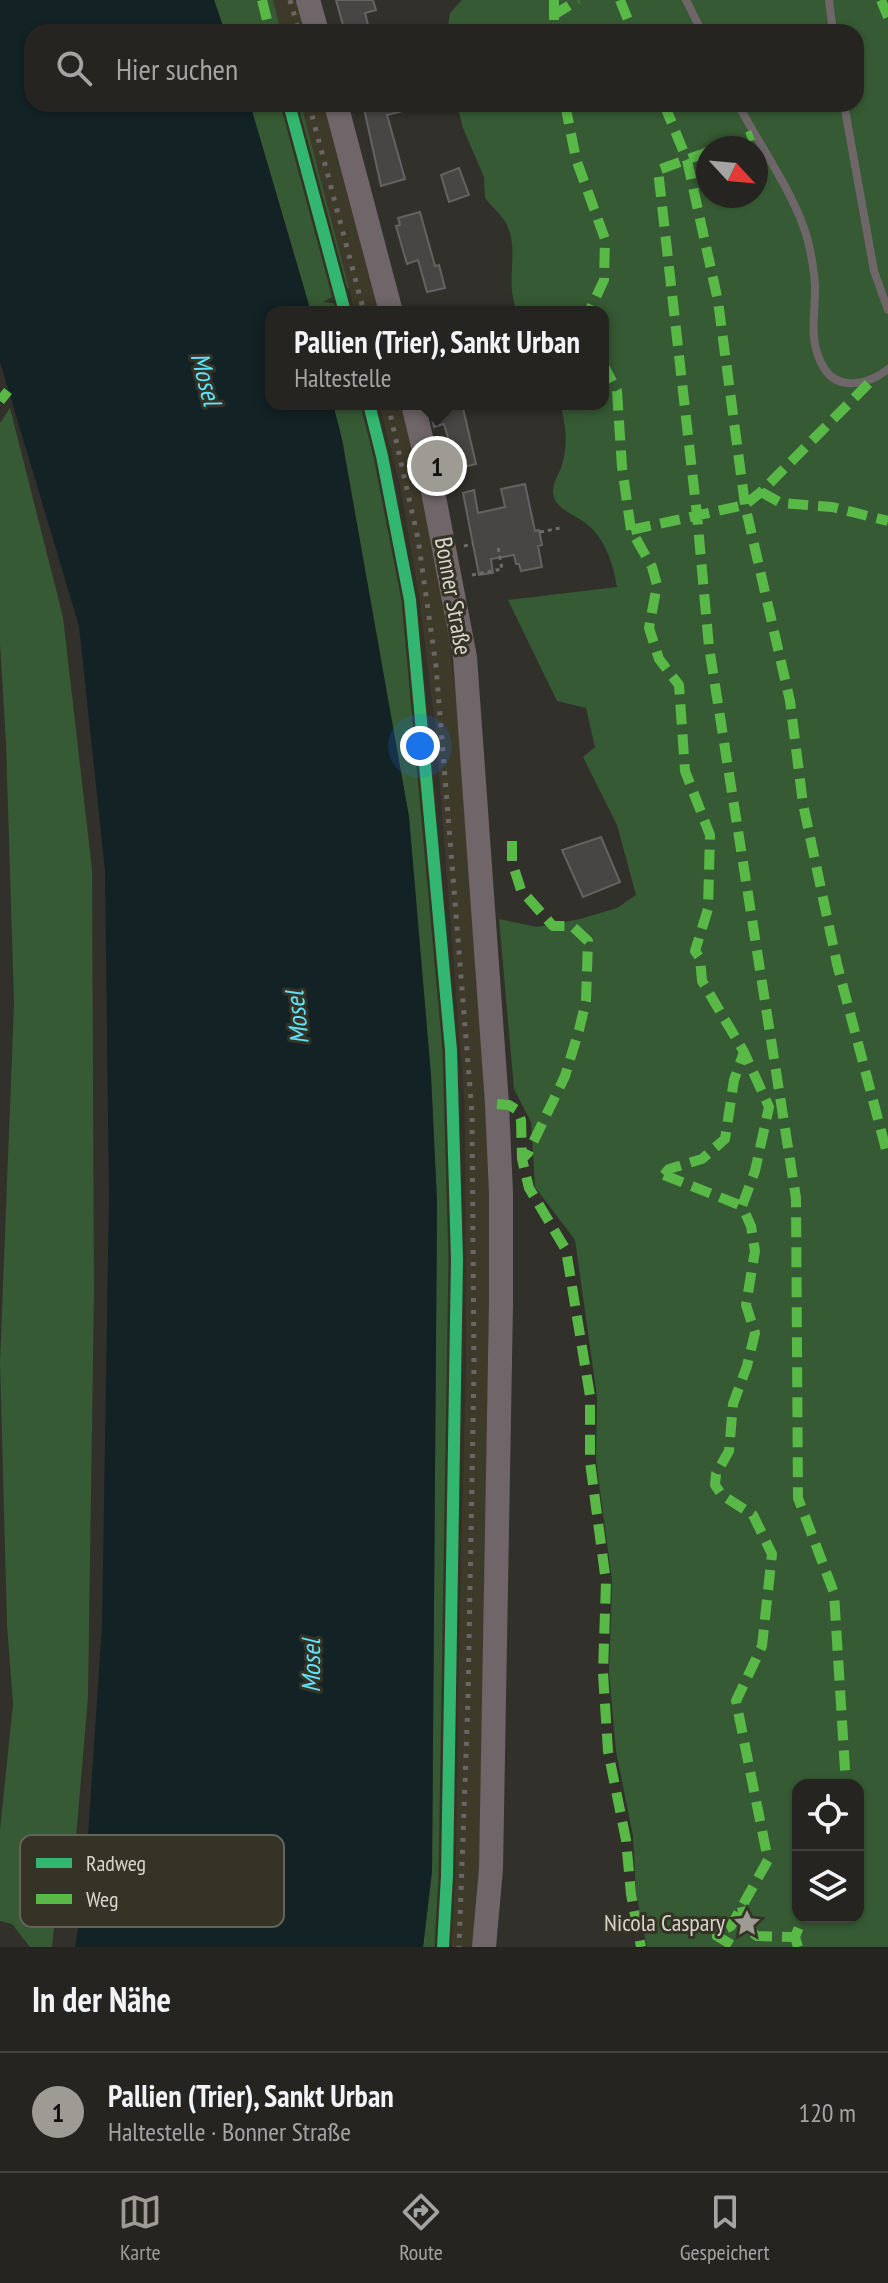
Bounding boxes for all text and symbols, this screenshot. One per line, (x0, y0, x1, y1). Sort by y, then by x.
search box (24, 24, 864, 112)
icon: search (52, 46, 96, 90)
text: Hier suchen (116, 49, 238, 88)
north arrow (696, 136, 768, 208)
popup (265, 306, 609, 410)
text: Pallien (Trier), Sankt Urban (294, 322, 580, 361)
water label: Mosel (184, 349, 230, 412)
text: Haltestelle (294, 361, 392, 394)
pin: 1 (411, 436, 463, 496)
street label: Bonner Straße (428, 535, 479, 657)
your location (400, 726, 440, 766)
water label: Mosel (277, 987, 316, 1046)
water label: Mosel (294, 1636, 327, 1693)
map controls (792, 1779, 864, 1923)
button: locate (792, 1779, 864, 1851)
legend (20, 1835, 284, 1927)
text: Radweg (86, 1849, 146, 1877)
button: layers (792, 1851, 864, 1923)
text: Weg (86, 1885, 118, 1913)
place label: Nicola Caspary (604, 1907, 725, 1938)
place icon: Nicola Caspary (732, 1908, 762, 1938)
text: In der Nähe (32, 1977, 171, 2021)
text: Pallien (Trier), Sankt Urban (108, 2076, 394, 2115)
text: 1 (52, 2096, 64, 2129)
text: 120 m (798, 2096, 856, 2129)
text: Haltestelle · Bonner Straße (108, 2115, 351, 2148)
tab: Karte (118, 2190, 162, 2266)
tab: Route (399, 2190, 443, 2266)
tab: Gespeichert (680, 2190, 770, 2266)

